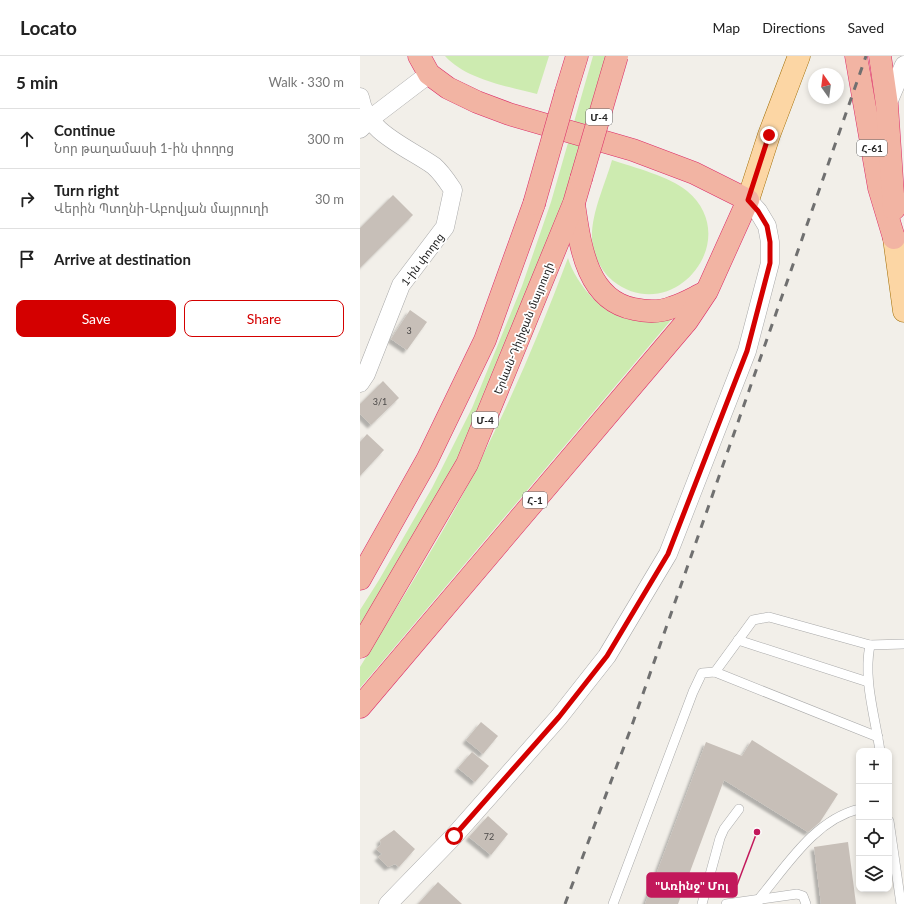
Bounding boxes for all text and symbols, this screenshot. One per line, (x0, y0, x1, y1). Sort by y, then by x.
text: Locato (20, 16, 77, 39)
text: Map (713, 19, 740, 36)
text: Directions (762, 19, 825, 36)
text: Saved (847, 19, 884, 36)
north arrow (808, 68, 844, 104)
text: 5 min (16, 72, 58, 93)
text: Walk · 330 m (268, 74, 344, 90)
road number: Մ-4 (586, 109, 612, 125)
text: Continue (54, 121, 115, 139)
route end (760, 126, 778, 144)
icon: ahead (16, 128, 38, 150)
text: 300 m (307, 131, 344, 147)
text: Նոր թաղամասի 1-ին փողոց (54, 140, 234, 156)
road number: Հ-61 (857, 140, 887, 156)
text: Turn right (54, 181, 119, 199)
icon: right (16, 188, 38, 210)
text: 30 m (315, 191, 344, 207)
text: Վերին Պտղնի-Աբովյան մայրուղի (54, 200, 269, 216)
street label: 1-ին փողոց (398, 230, 447, 289)
icon: arrive (16, 248, 38, 270)
text: Arrive at destination (54, 250, 191, 268)
street label: Երևան-Դիլիջան մայրուղի (490, 260, 556, 396)
button: Save (16, 300, 176, 337)
button: Share (184, 300, 344, 337)
house number: 3 (406, 325, 412, 336)
house number: 3/1 (373, 396, 387, 407)
road number: Մ-4 (472, 412, 498, 428)
road number: Հ-1 (523, 492, 547, 508)
map controls (856, 748, 892, 892)
button: + (856, 748, 892, 784)
button: − (856, 784, 892, 820)
button: locate (856, 820, 892, 856)
route start (445, 827, 463, 845)
house number: 72 (484, 831, 494, 842)
button: layers (856, 856, 892, 892)
callout: "Առինջ" Մոլ (647, 873, 737, 897)
text: "Առինջ" Մոլ (655, 878, 730, 893)

